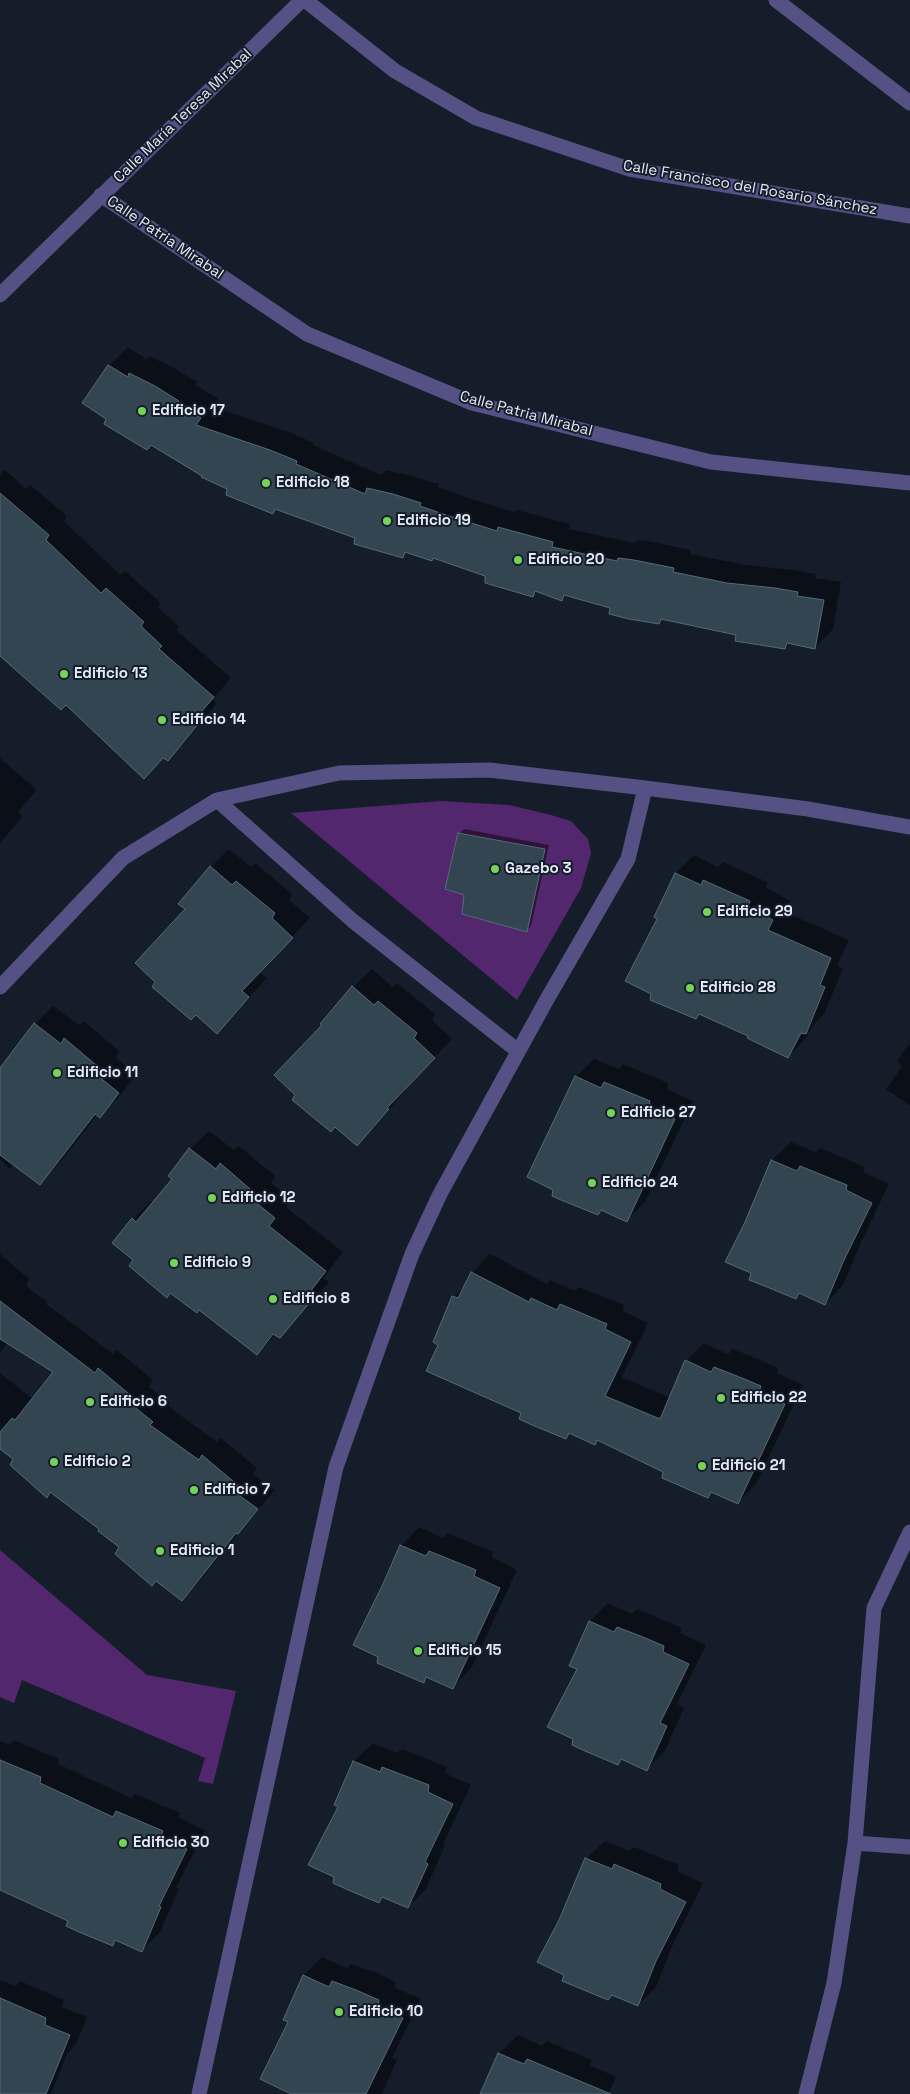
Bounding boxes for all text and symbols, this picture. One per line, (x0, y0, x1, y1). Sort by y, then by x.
street label: Calle María Teresa Mirabal (110, 45, 256, 187)
street label: Calle Francisco del Rosario Sánchez (622, 157, 878, 219)
street label: Calle Patria Mirabal (103, 192, 227, 284)
street label: Calle Patria Mirabal (458, 388, 594, 440)
place label: Edificio 17 (152, 402, 225, 420)
marker: Edificio 17 (136, 405, 148, 417)
place label: Edificio 18 (276, 474, 350, 492)
marker: Edificio 18 (260, 477, 272, 489)
place label: Edificio 19 (397, 512, 471, 530)
marker: Edificio 19 (381, 515, 393, 527)
place label: Edificio 20 (528, 551, 604, 569)
marker: Edificio 20 (512, 554, 524, 566)
place label: Edificio 13 (74, 665, 148, 683)
marker: Edificio 13 (58, 668, 70, 680)
place label: Edificio 14 (172, 711, 246, 729)
marker: Edificio 14 (156, 714, 168, 726)
place label: Gazebo 3 (505, 860, 572, 878)
marker: Gazebo 3 (489, 863, 501, 875)
place label: Edificio 29 (717, 903, 793, 921)
marker: Edificio 29 (701, 906, 713, 918)
place label: Edificio 28 (700, 979, 776, 997)
marker: Edificio 28 (684, 982, 696, 994)
place label: Edificio 11 (67, 1064, 138, 1082)
marker: Edificio 11 (51, 1067, 63, 1079)
place label: Edificio 27 (621, 1104, 696, 1122)
marker: Edificio 27 (605, 1107, 617, 1119)
place label: Edificio 24 (602, 1174, 678, 1192)
marker: Edificio 24 (586, 1177, 598, 1189)
place label: Edificio 12 (222, 1189, 295, 1207)
marker: Edificio 12 (206, 1192, 218, 1204)
place label: Edificio 9 (184, 1254, 251, 1272)
marker: Edificio 9 (168, 1257, 180, 1269)
place label: Edificio 8 (283, 1290, 350, 1308)
marker: Edificio 8 (267, 1293, 279, 1305)
place label: Edificio 22 (731, 1389, 807, 1407)
marker: Edificio 22 (715, 1392, 727, 1404)
place label: Edificio 6 (100, 1393, 167, 1411)
marker: Edificio 6 (84, 1396, 96, 1408)
place label: Edificio 2 (64, 1453, 131, 1471)
marker: Edificio 2 (48, 1456, 60, 1468)
place label: Edificio 21 (712, 1457, 785, 1475)
marker: Edificio 21 (696, 1460, 708, 1472)
place label: Edificio 7 (204, 1481, 270, 1499)
marker: Edificio 7 (188, 1484, 200, 1496)
place label: Edificio 1 (170, 1542, 235, 1560)
marker: Edificio 1 (154, 1545, 166, 1557)
place label: Edificio 15 (428, 1642, 502, 1660)
marker: Edificio 15 (412, 1645, 424, 1657)
place label: Edificio 30 (133, 1834, 210, 1852)
marker: Edificio 30 (117, 1837, 129, 1849)
place label: Edificio 10 (349, 2003, 423, 2021)
marker: Edificio 10 (333, 2006, 345, 2018)

